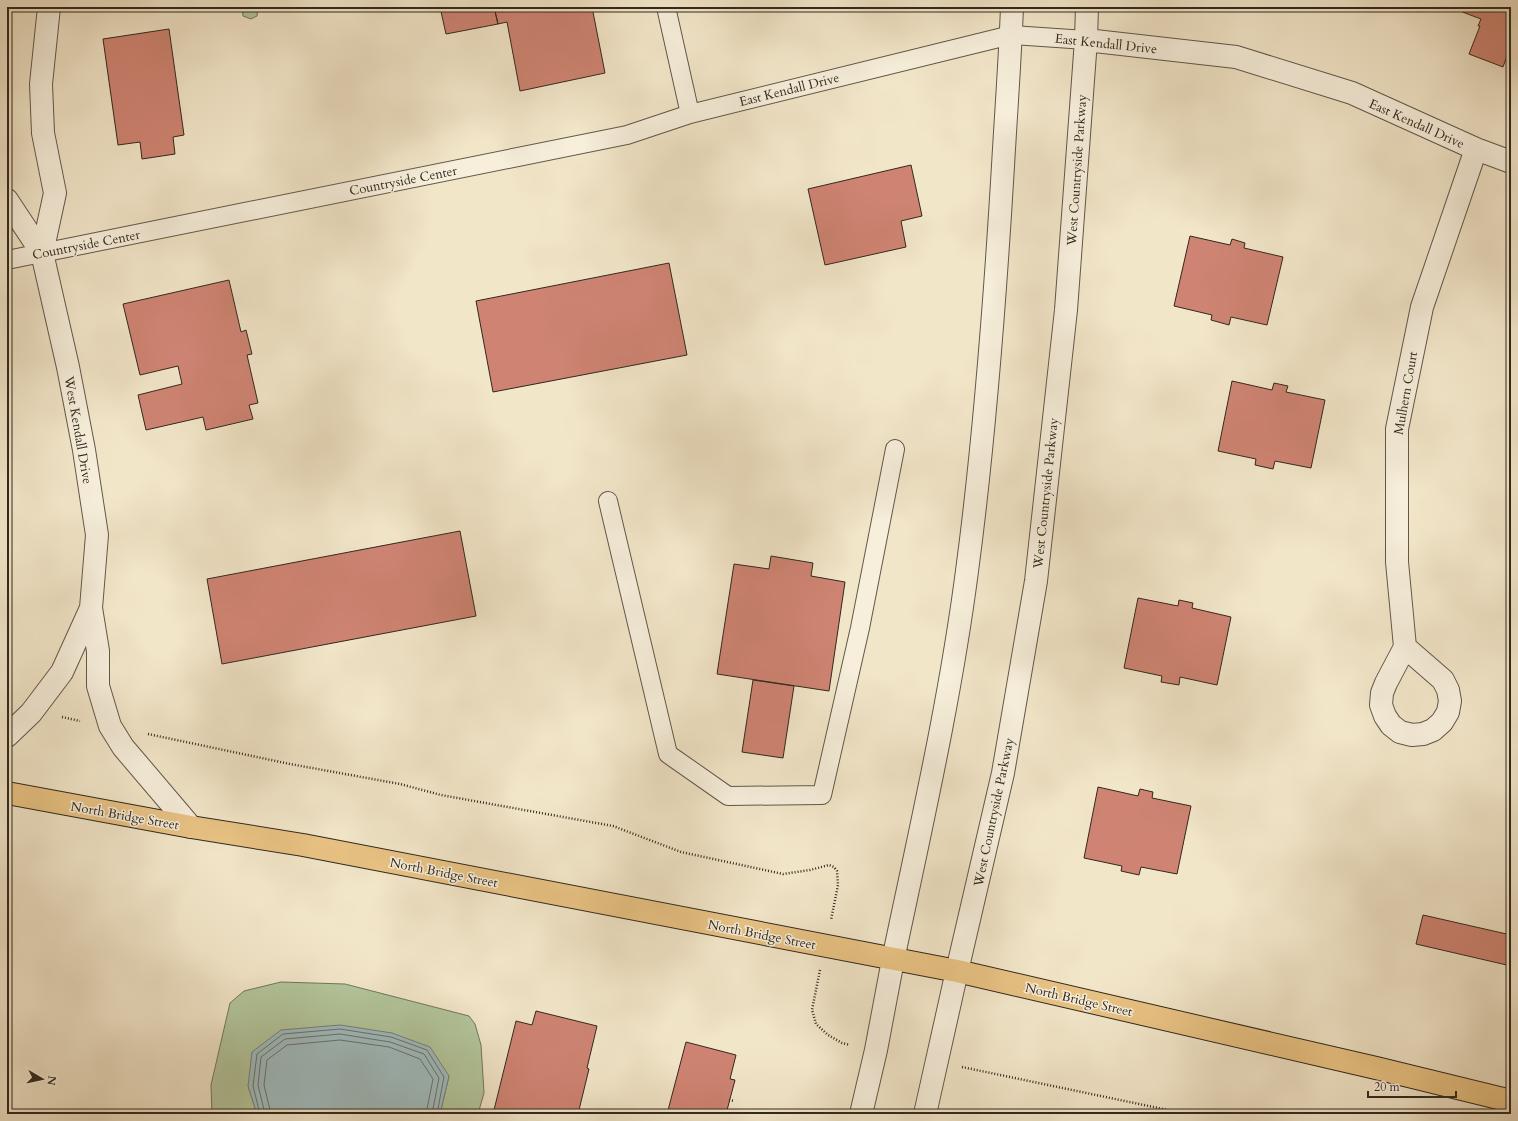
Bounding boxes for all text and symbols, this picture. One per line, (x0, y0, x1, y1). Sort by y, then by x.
street label: East Kendall Drive (1054, 30, 1158, 58)
street label: East Kendall Drive (737, 69, 841, 111)
street label: West Countryside Parkway (1063, 94, 1091, 247)
street label: East Kendall Drive (1366, 95, 1467, 153)
street label: Countryside Center (348, 162, 459, 200)
street label: Countryside Center (31, 226, 142, 264)
street label: Mulhern Court (1390, 350, 1422, 436)
street label: West Kendall Drive (59, 374, 96, 486)
street label: West Countryside Parkway (1029, 417, 1063, 570)
street label: West Countryside Parkway (969, 736, 1019, 889)
street label: North Bridge Street (69, 798, 180, 834)
street label: North Bridge Street (388, 854, 499, 892)
street label: North Bridge Street (706, 916, 817, 954)
street label: North Bridge Street (1023, 979, 1134, 1021)
north arrow (22, 1059, 62, 1099)
scale bar (1368, 1073, 1456, 1099)
text: N (43, 1075, 60, 1087)
text: 20 m (1374, 1079, 1401, 1095)

